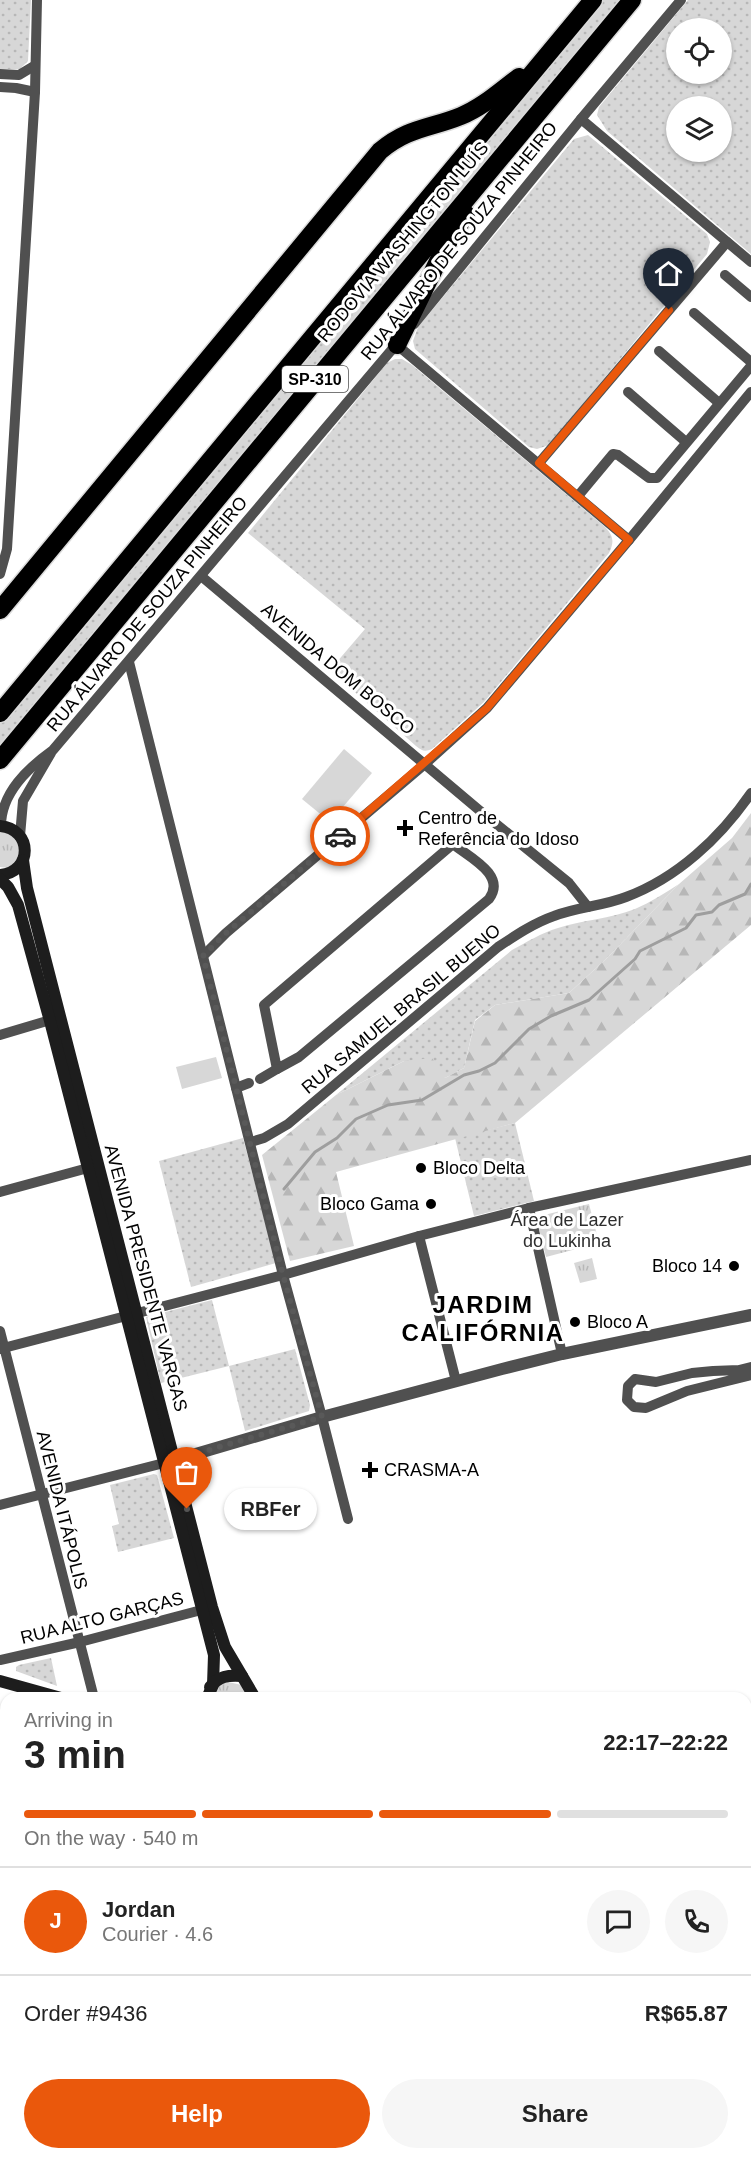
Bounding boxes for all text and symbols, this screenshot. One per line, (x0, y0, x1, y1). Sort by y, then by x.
map controls (666, 18, 732, 162)
button: locate (666, 18, 732, 84)
button: layers (666, 96, 732, 162)
street label: RUA ÁLVARO DE SOUZA PINHEIRO (357, 118, 561, 364)
street label: RODOVIA WASHINGTON LUÍS (313, 138, 493, 346)
pin (643, 248, 694, 310)
icon: home (652, 257, 685, 290)
road number: SP-310 (282, 366, 348, 392)
street label: RUA ÁLVARO DE SOUZA PINHEIRO (43, 493, 251, 735)
street label: AVENIDA DOM BOSCO (257, 599, 419, 739)
courier (310, 806, 370, 866)
place label: Centro de Referência do Idoso (418, 808, 579, 849)
marker: Centro de Referência do Idoso (396, 819, 414, 837)
icon: car (324, 820, 357, 853)
street label: RUA SAMUEL BRASIL BUENO (298, 920, 504, 1098)
street label: AVENIDA PRESIDENTE VARGAS (101, 1142, 191, 1414)
place label: Bloco Delta (433, 1158, 526, 1178)
marker: Bloco Delta (414, 1161, 428, 1175)
place label: Bloco Gama (320, 1194, 420, 1214)
marker: Bloco Gama (424, 1197, 438, 1211)
park label: Área de Lazer do Lukinha (510, 1210, 624, 1251)
place label: Bloco 14 (652, 1256, 722, 1276)
marker: Bloco 14 (727, 1259, 741, 1273)
district label: JARDIM CALIFÓRNIA (402, 1291, 564, 1346)
place label: Bloco A (587, 1312, 648, 1332)
marker: Bloco A (568, 1315, 582, 1329)
street label: AVENIDA ITÁPOLIS (33, 1429, 91, 1591)
pin (161, 1447, 212, 1509)
icon: bag (170, 1456, 203, 1489)
place label: CRASMA-A (384, 1460, 479, 1480)
marker: CRASMA-A (361, 1461, 379, 1479)
callout: RBFer (223, 1488, 316, 1530)
text: RBFer (240, 1498, 301, 1520)
street label: RUA ALTO GARÇAS (18, 1588, 186, 1648)
text: Arriving in (24, 1709, 113, 1731)
text: 22:17–22:22 (603, 1730, 728, 1755)
text: 3 min (24, 1733, 126, 1776)
text: On the way · 540 m (24, 1827, 199, 1849)
button: chat (587, 1890, 650, 1953)
button: phone (665, 1890, 728, 1953)
text: Jordan (102, 1897, 175, 1922)
text: J (49, 1908, 62, 1933)
text: Courier · 4.6 (102, 1923, 213, 1945)
text: Order #9436 (24, 2001, 148, 2026)
text: R$65.87 (645, 2001, 728, 2026)
button: Help (24, 2079, 370, 2148)
button: Share (382, 2079, 728, 2148)

